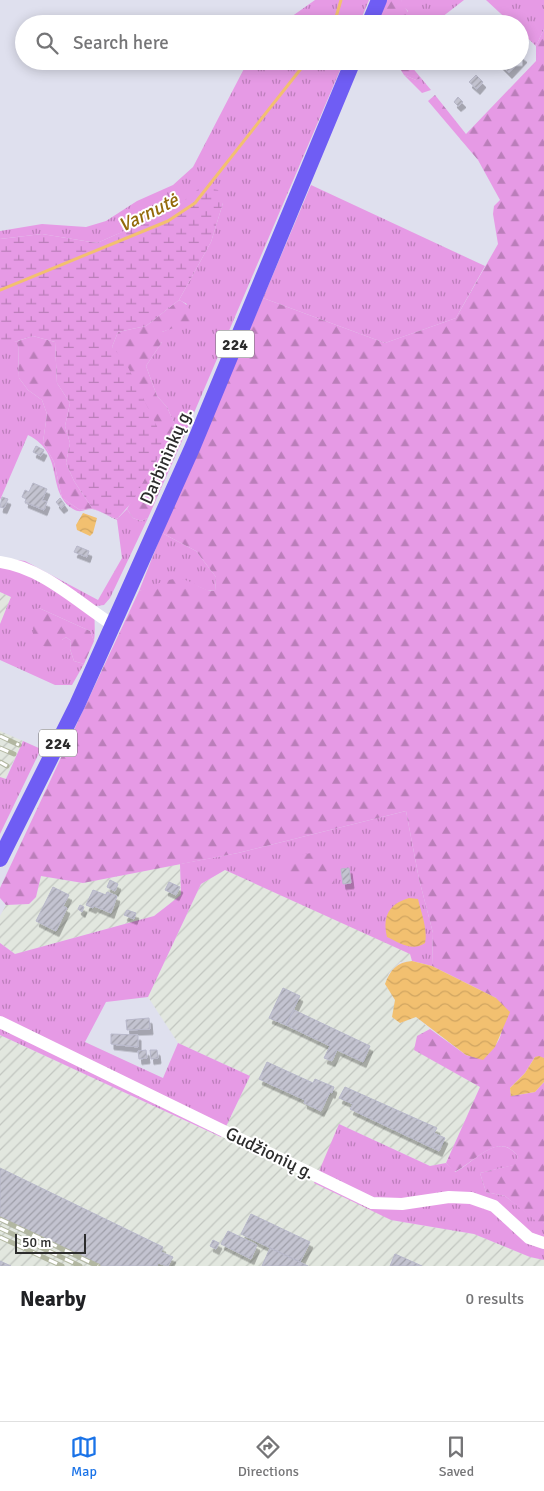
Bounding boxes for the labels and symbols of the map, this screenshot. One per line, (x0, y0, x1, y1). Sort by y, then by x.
water label: Varnutė (115, 188, 184, 238)
road number: 224 (216, 330, 254, 358)
street label: Darbininkų g. (135, 405, 197, 507)
road number: 224 (39, 730, 77, 756)
street label: Gudžionių g. (222, 1122, 318, 1184)
scale bar (15, 1231, 86, 1254)

